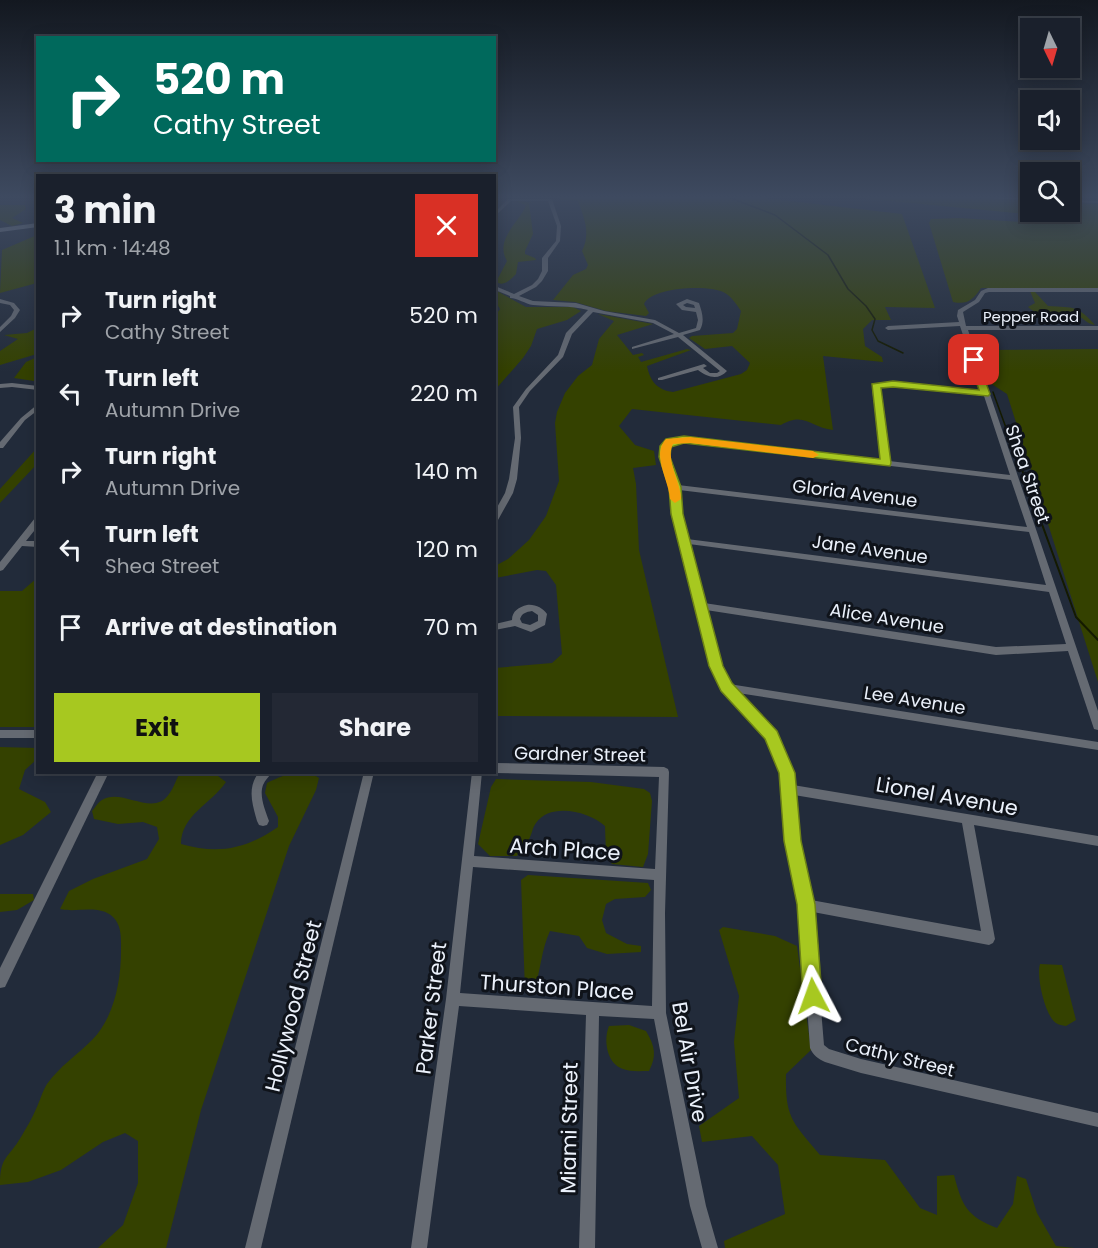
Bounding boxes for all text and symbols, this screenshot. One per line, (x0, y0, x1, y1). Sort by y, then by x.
north arrow (1020, 18, 1080, 78)
map controls (1020, 18, 1080, 222)
text: 520 m (153, 50, 285, 109)
icon: right (54, 60, 132, 138)
button: sound (1020, 90, 1080, 150)
text: Cathy Street (153, 106, 321, 143)
button: search (1020, 162, 1080, 222)
text: 3 min (54, 185, 156, 236)
button: close (415, 194, 478, 257)
text: 1.1 km · 14:48 (54, 234, 171, 262)
text: Turn right (105, 285, 216, 316)
icon: right (54, 299, 87, 332)
text: 520 m (409, 300, 478, 331)
street label: Pepper Road (983, 306, 1079, 327)
text: Cathy Street (105, 318, 229, 346)
pin (948, 334, 999, 385)
icon: arrive (957, 343, 990, 376)
text: Turn left (105, 363, 199, 394)
icon: left (54, 377, 87, 410)
text: 220 m (410, 378, 478, 409)
text: Autumn Drive (105, 396, 240, 424)
street label: Shea Street (999, 421, 1057, 527)
text: Turn right (105, 441, 216, 472)
icon: right (54, 455, 87, 488)
text: 140 m (415, 456, 478, 487)
street label: Gloria Avenue (791, 473, 919, 513)
text: Autumn Drive (105, 474, 240, 502)
text: Turn left (105, 519, 199, 550)
street label: Jane Avenue (810, 528, 930, 570)
icon: left (54, 533, 87, 566)
text: 120 m (416, 534, 478, 565)
text: Shea Street (105, 552, 219, 580)
street label: Alice Avenue (828, 597, 946, 639)
icon: arrive (54, 611, 87, 644)
text: Arrive at destination (105, 612, 337, 643)
text: 70 m (424, 612, 478, 643)
street label: Lee Avenue (862, 680, 968, 720)
button: Exit (54, 693, 260, 762)
button: Share (272, 693, 478, 762)
street label: Gardner Street (514, 740, 646, 768)
street label: Lionel Avenue (874, 769, 1020, 823)
street label: Arch Place (509, 831, 621, 867)
street label: Hollywood Street (258, 917, 328, 1095)
street label: Parker Street (409, 940, 453, 1076)
position arrow (781, 964, 845, 1028)
street label: Thurston Place (479, 967, 635, 1007)
street label: Bel Air Drive (665, 999, 715, 1125)
street label: Cathy Street (843, 1031, 957, 1083)
street label: Miami Street (553, 1062, 585, 1194)

